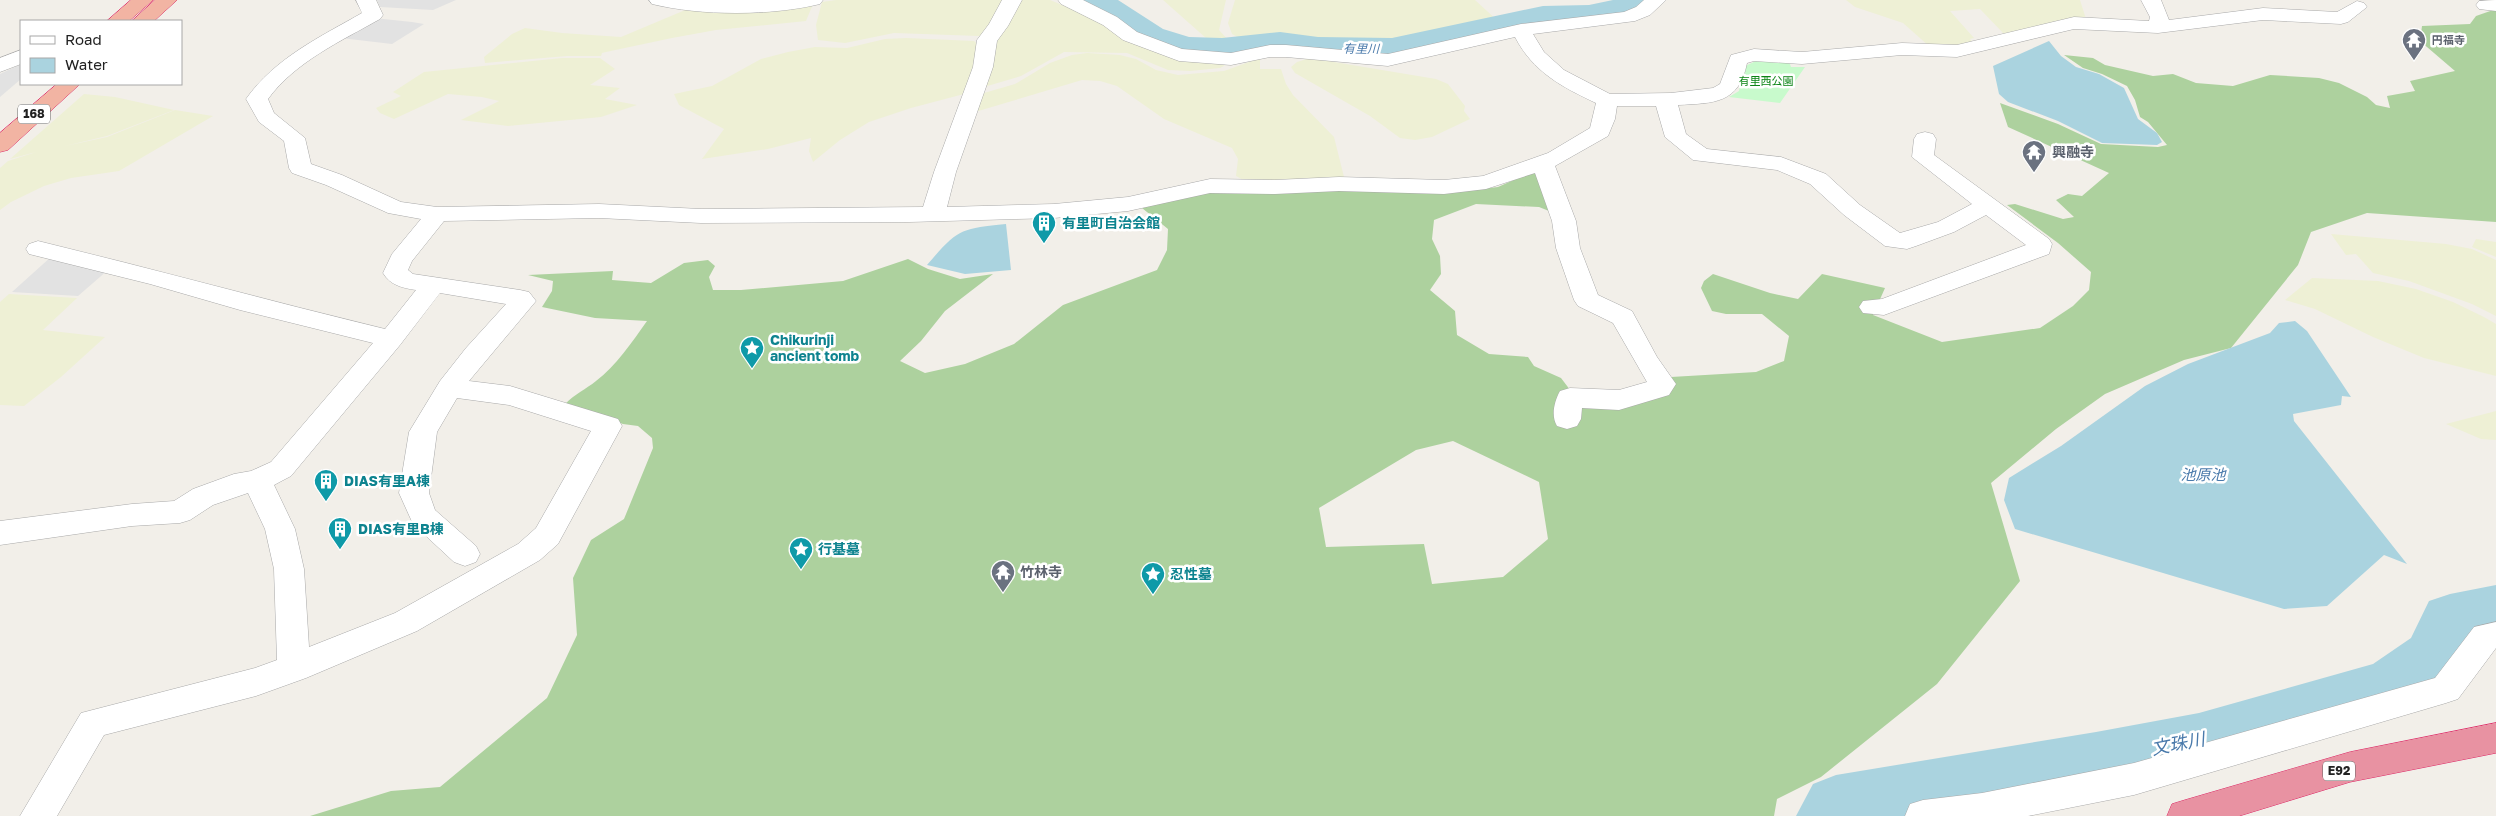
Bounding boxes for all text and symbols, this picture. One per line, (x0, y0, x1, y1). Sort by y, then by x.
legend (20, 20, 182, 85)
temple icon: 円福寺 (2401, 27, 2427, 61)
text: Road (65, 30, 102, 48)
place label: 円福寺 (2432, 33, 2465, 46)
water label: 有里川 (1343, 41, 1381, 56)
text: Water (65, 55, 108, 73)
park label: 有里西公園 (1739, 74, 1794, 87)
road number: 168 (18, 105, 50, 124)
temple icon: 興融寺 (2021, 139, 2047, 173)
place label: 興融寺 (2052, 143, 2094, 160)
building icon: 有里町自治会館 (1031, 210, 1057, 244)
place label: 有里町自治会館 (1062, 214, 1160, 231)
place label: Chikurinji ancient tomb (770, 331, 860, 364)
place icon: Chikurinji ancient tomb (739, 335, 765, 369)
water label: 池原池 (2180, 465, 2227, 483)
building icon: DIAS有里A棟 (313, 468, 339, 502)
place label: DIAS有里A棟 (344, 472, 430, 489)
building icon: DIAS有里B棟 (327, 516, 353, 550)
place label: DIAS有里B棟 (358, 520, 444, 537)
place icon: 行基墓 (788, 536, 814, 570)
place label: 行基墓 (818, 540, 860, 557)
temple icon: 竹林寺 (990, 559, 1016, 593)
place icon: 忍性墓 (1140, 561, 1166, 595)
place label: 竹林寺 (1020, 563, 1062, 580)
place label: 忍性墓 (1170, 565, 1212, 582)
water label: 文珠川 (2149, 727, 2208, 759)
road number: E92 (2323, 761, 2355, 780)

